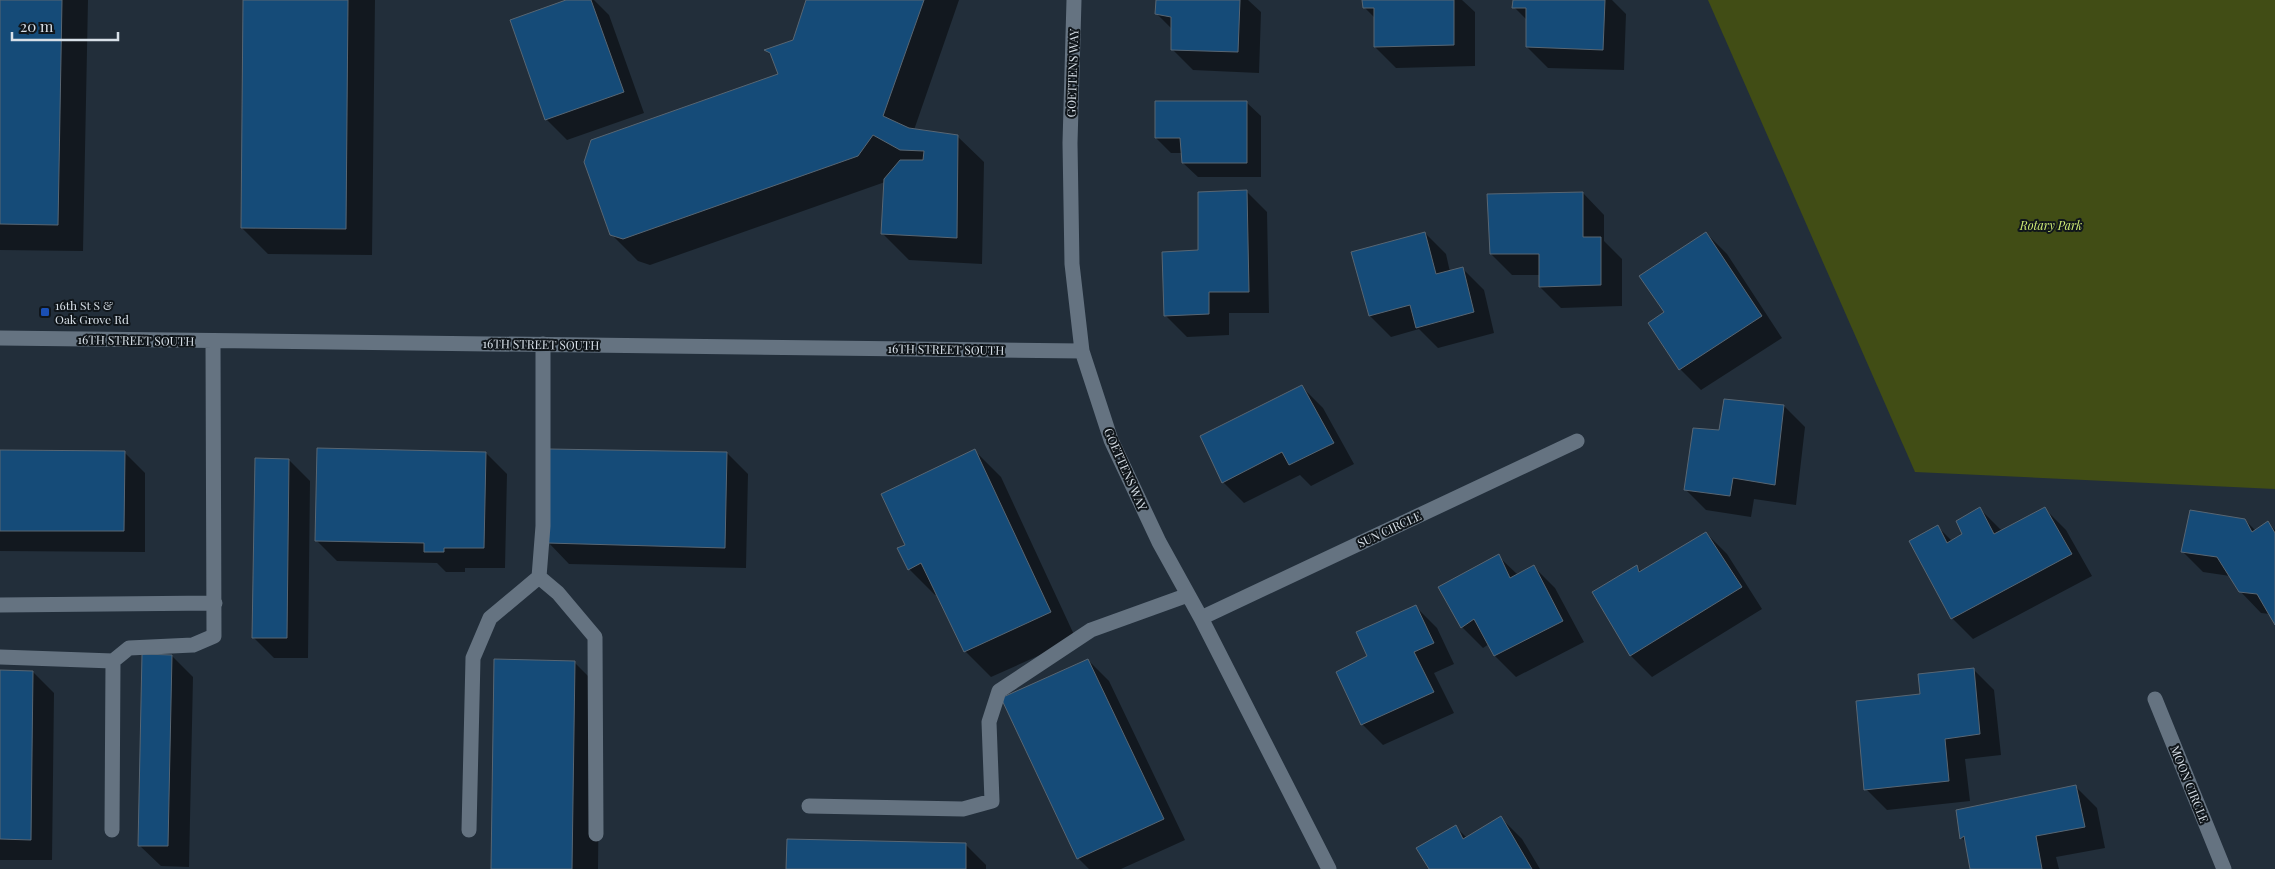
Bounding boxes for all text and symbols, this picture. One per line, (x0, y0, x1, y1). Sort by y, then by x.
scale bar (12, 10, 119, 42)
text: 20 m (20, 16, 54, 36)
street label: GOETTENS WAY (1062, 28, 1082, 118)
park label: Rotary Park (2019, 217, 2082, 233)
place label: 16th St S & Oak Grove Rd (55, 297, 129, 327)
marker: 16th St S & Oak Grove Rd (39, 306, 51, 318)
street label: 16TH STREET SOUTH (78, 331, 194, 349)
street label: 16TH STREET SOUTH (483, 335, 599, 353)
street label: 16TH STREET SOUTH (888, 340, 1004, 358)
street label: GOETTENS WAY (1101, 425, 1152, 514)
street label: SUN CIRCLE (1354, 507, 1424, 551)
street label: MOON CIRCLE (2167, 743, 2213, 825)

